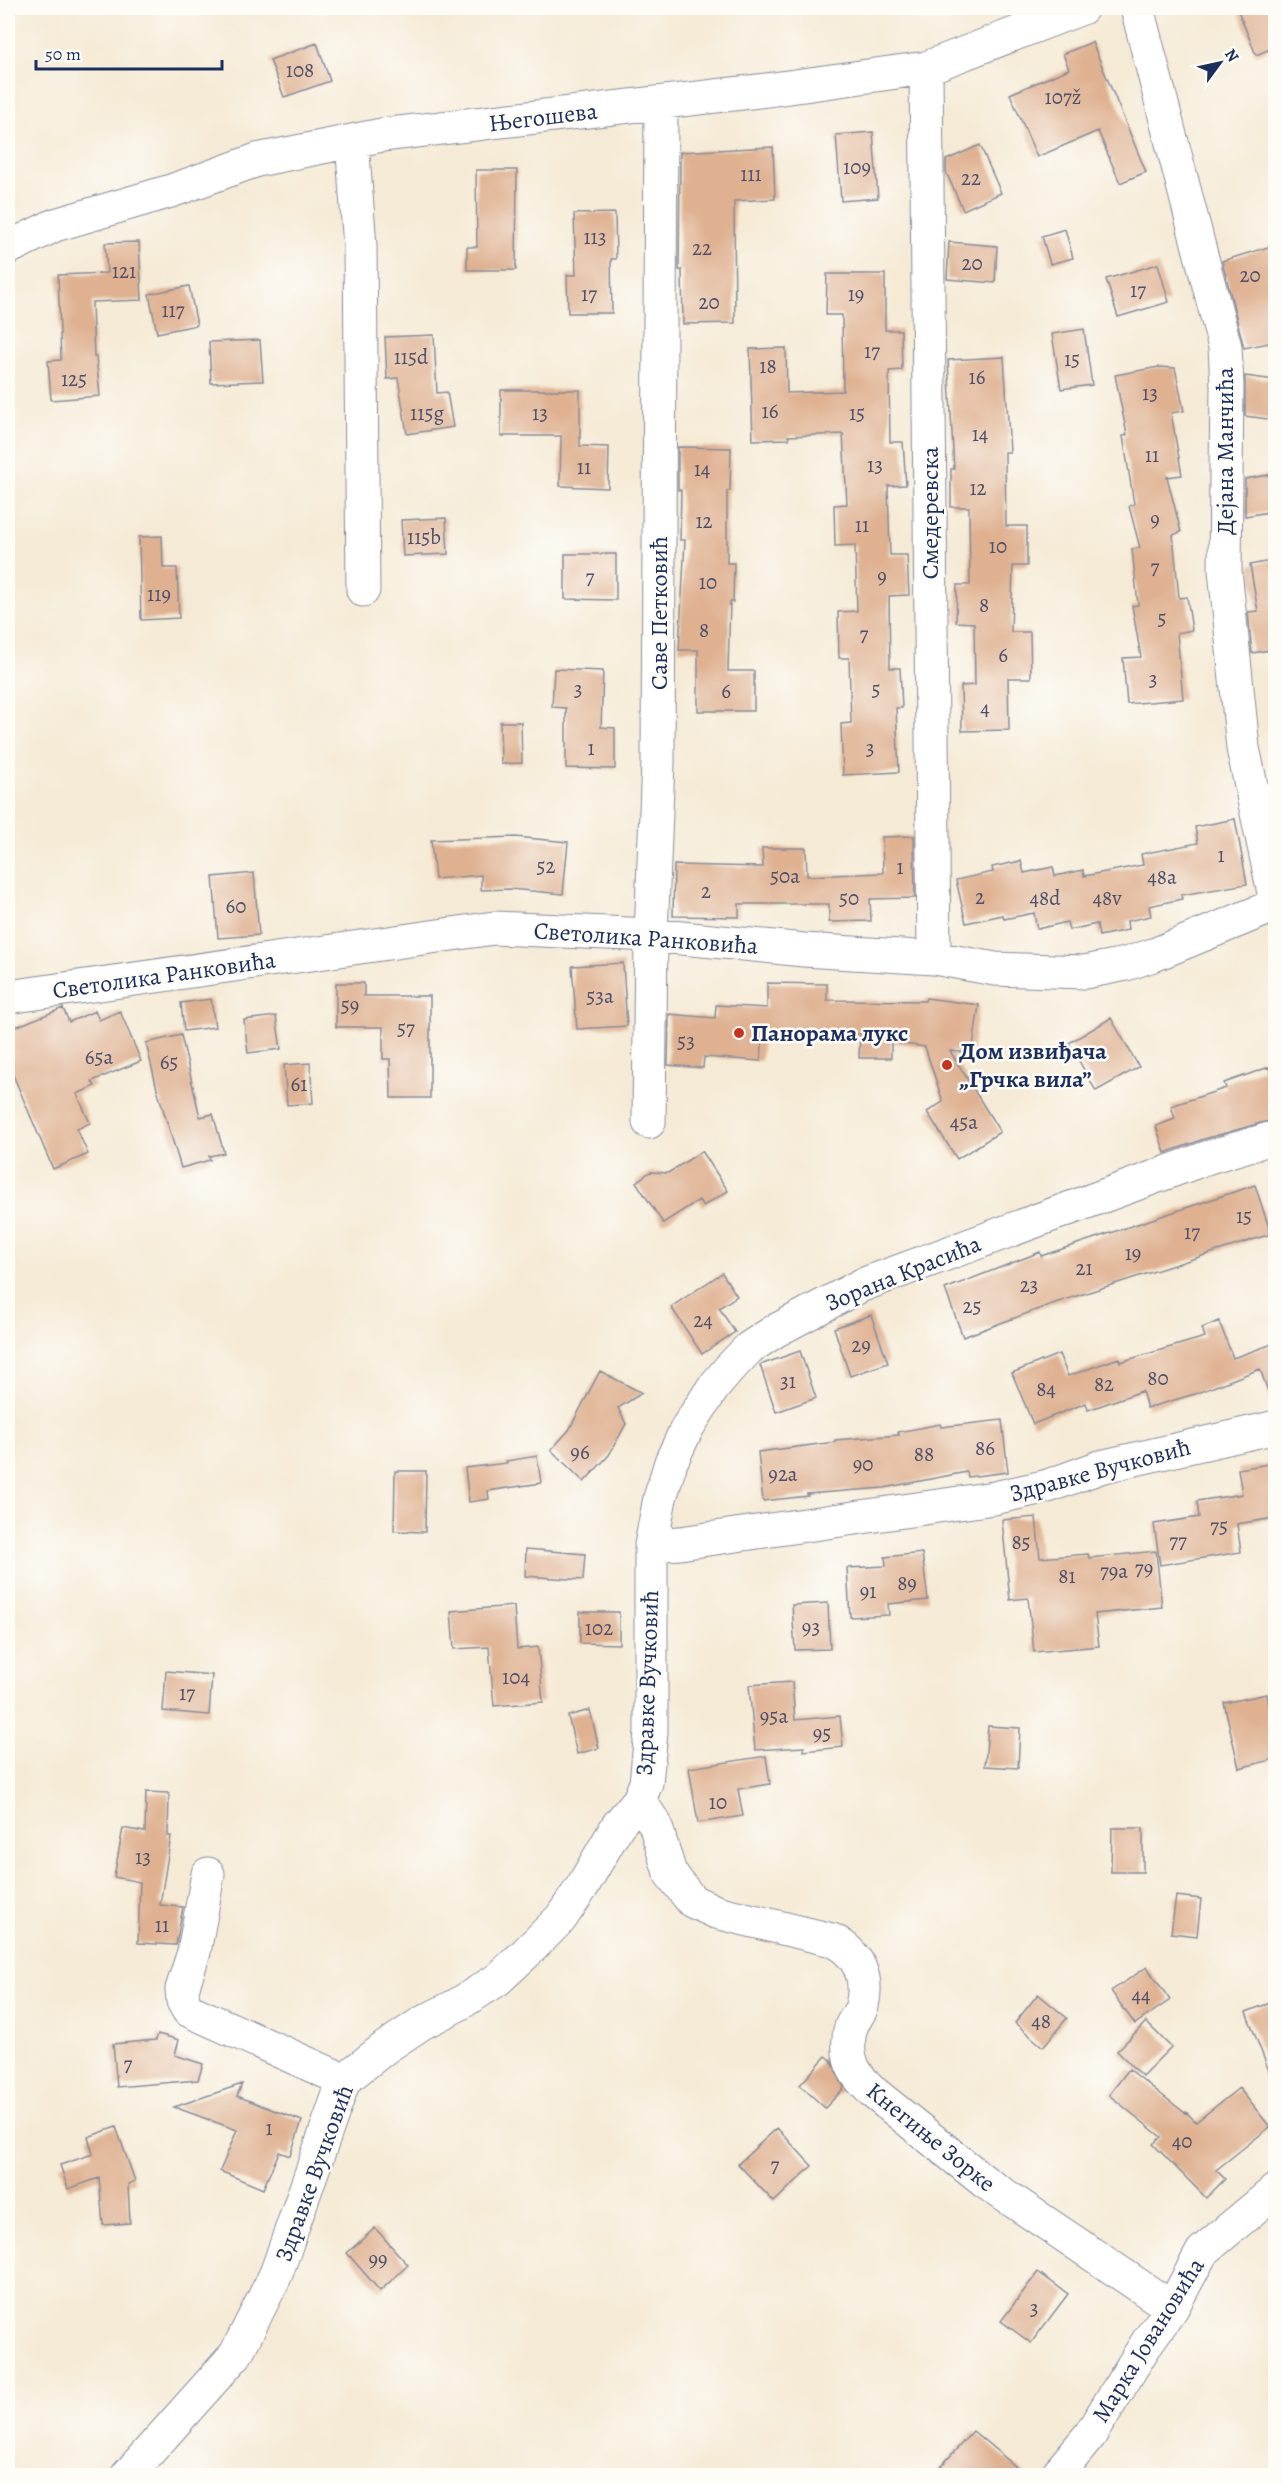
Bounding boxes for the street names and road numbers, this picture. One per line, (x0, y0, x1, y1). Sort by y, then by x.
street label: Његошева (487, 94, 599, 140)
street label: Дејана Манчића (1209, 367, 1241, 535)
street label: Смедеревска (914, 447, 946, 579)
street label: Саве Петковић (643, 536, 675, 690)
street label: Светолика Ранковића (533, 914, 759, 962)
street label: Светолика Ранковића (50, 944, 278, 1006)
street label: Зорана Красића (821, 1227, 985, 1319)
street label: Здравке Вучковић (1006, 1430, 1194, 1510)
street label: Здравке Вучковић (628, 1589, 666, 1777)
street label: Кнегиње Зорке (860, 2075, 1002, 2199)
street label: Здравке Вучковић (267, 2080, 361, 2266)
street label: Марка Јовановића (1084, 2252, 1212, 2428)

